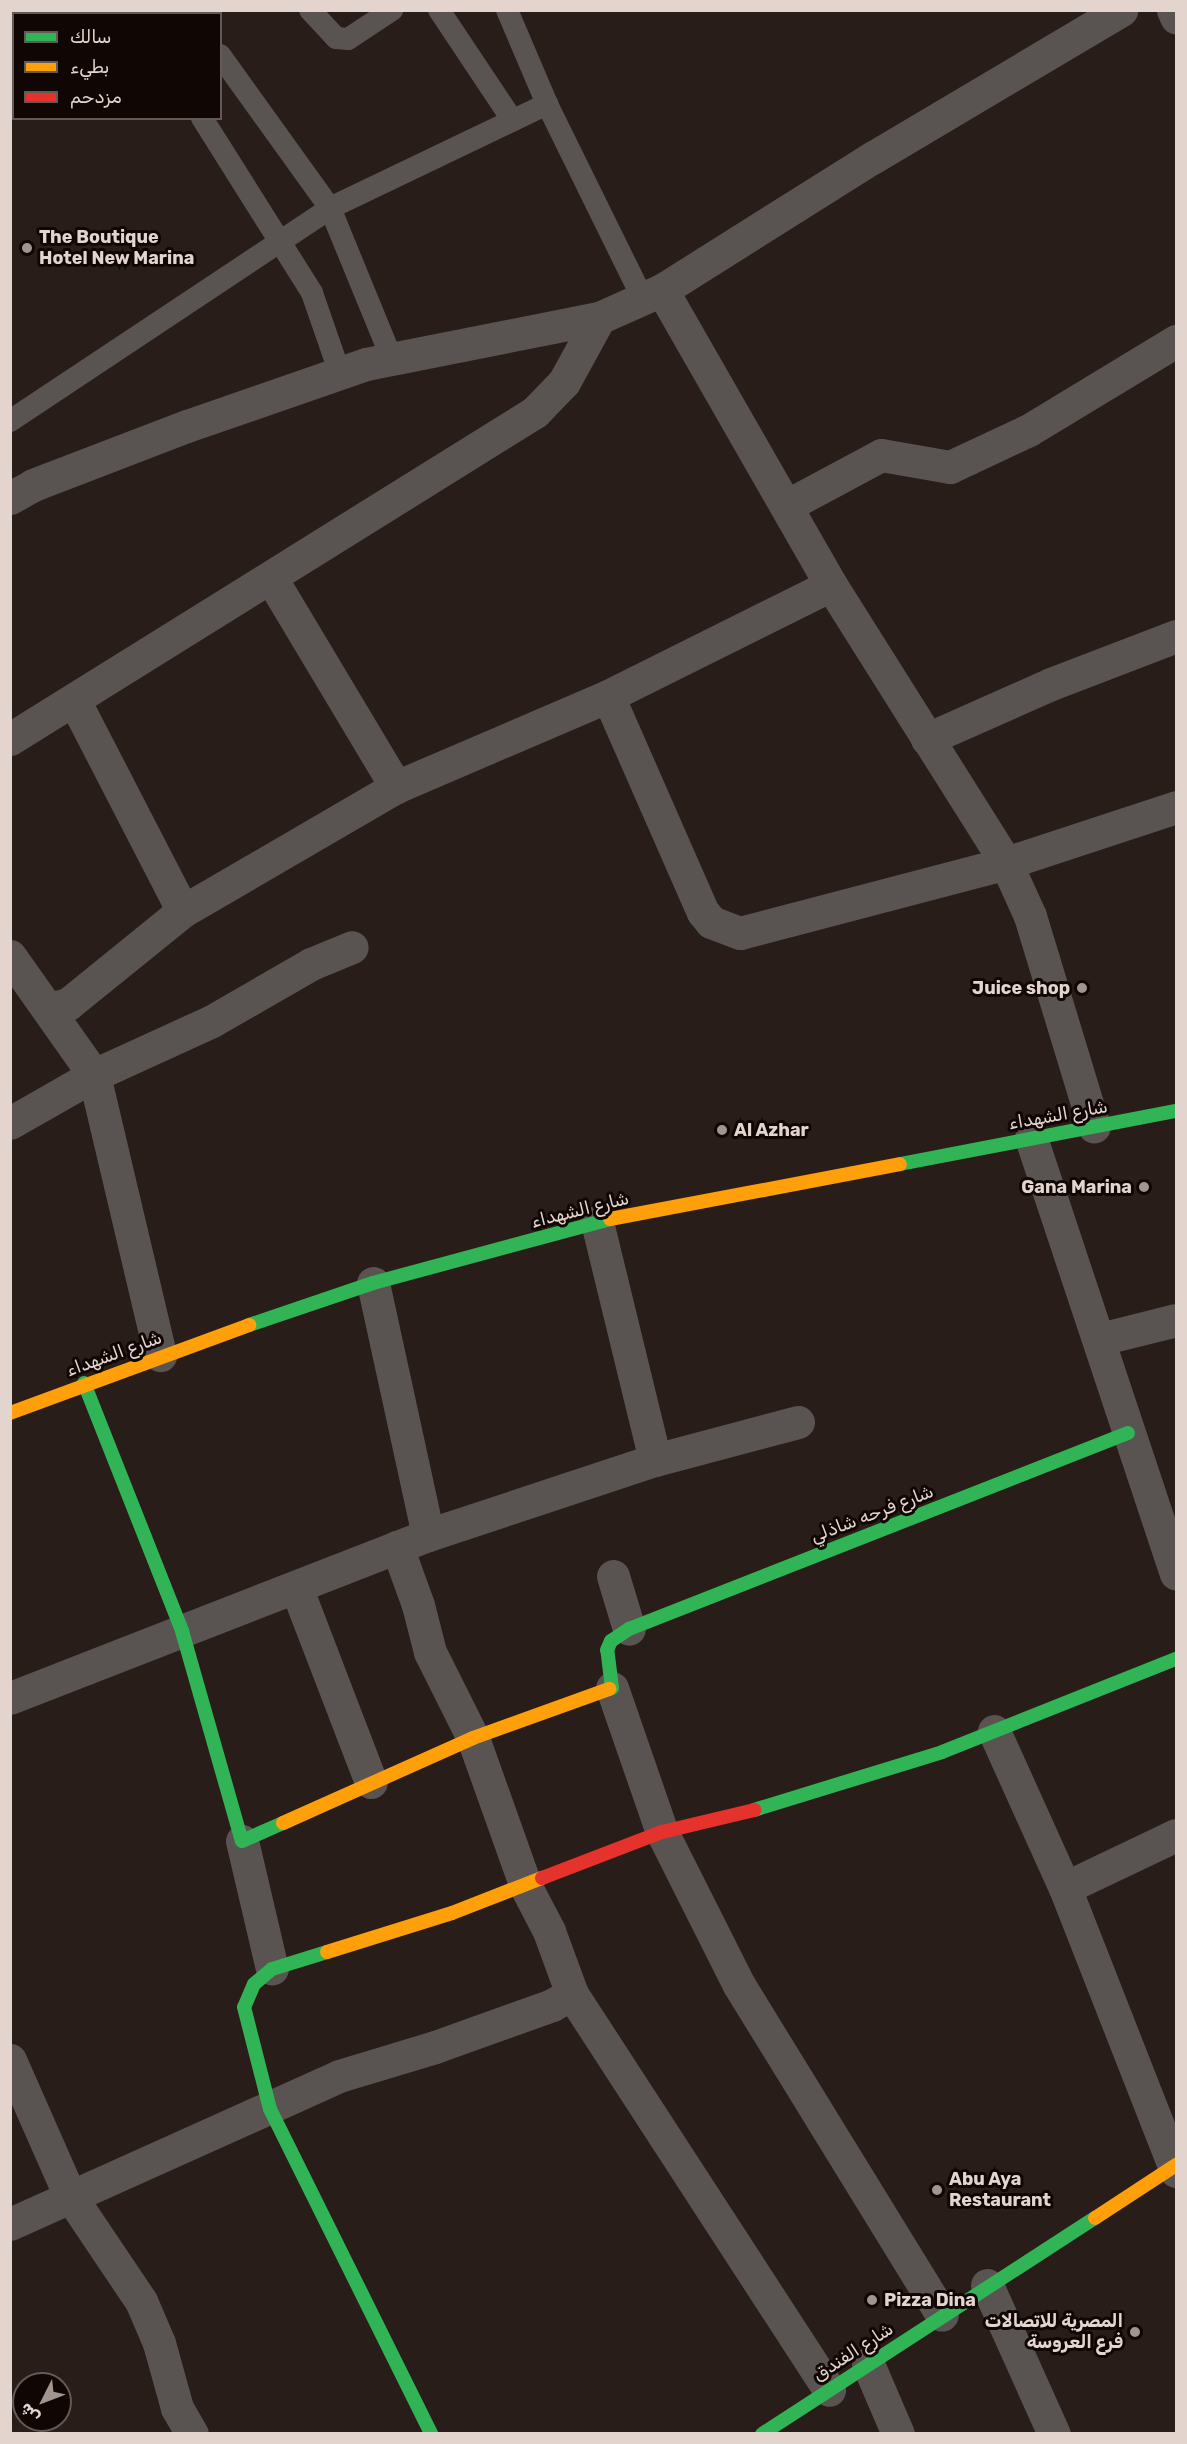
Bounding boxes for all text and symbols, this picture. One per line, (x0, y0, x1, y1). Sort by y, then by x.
legend (12, 12, 222, 120)
text: سالك (70, 26, 111, 48)
text: بطيء (70, 56, 109, 78)
text: مزدحم (70, 86, 122, 108)
place label: The Boutique Hotel New Marina (39, 227, 195, 270)
marker: The Boutique Hotel New Marina (20, 241, 34, 255)
place label: Juice shop (972, 977, 1070, 999)
marker: Juice shop (1075, 981, 1089, 995)
street label: شارع الشهداء (1007, 1096, 1109, 1134)
place label: Al Azhar (734, 1119, 809, 1141)
marker: Al Azhar (715, 1123, 729, 1137)
place label: Gana Marina (1021, 1176, 1132, 1198)
marker: Gana Marina (1137, 1180, 1151, 1194)
street label: شارع الشهداء (529, 1187, 631, 1233)
street label: شارع الشهداء (63, 1327, 165, 1381)
street label: شارع فرحه شاذلي (807, 1481, 937, 1547)
place label: Abu Aya Restaurant (949, 2169, 1051, 2212)
marker: Abu Aya Restaurant (930, 2183, 944, 2197)
place label: Pizza Dina (884, 2289, 976, 2311)
marker: Pizza Dina (865, 2293, 879, 2307)
place label: المصرية للاتصالات فرع العروسة (985, 2311, 1123, 2354)
street label: شارع الفندق (809, 2318, 897, 2386)
marker: المصرية للاتصالات فرع العروسة (1128, 2325, 1142, 2339)
north arrow (12, 2372, 72, 2432)
text: ش (16, 2399, 44, 2427)

